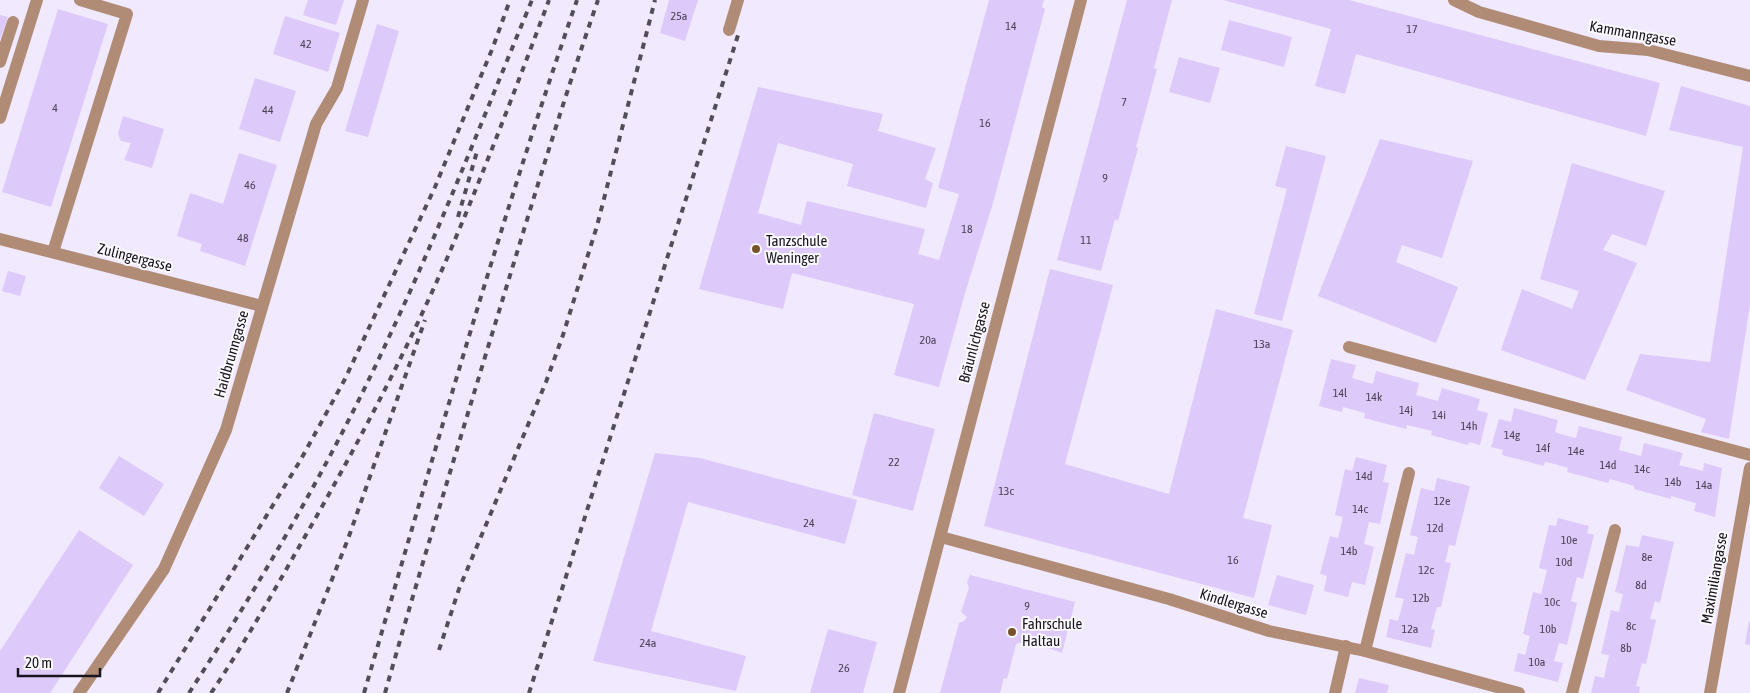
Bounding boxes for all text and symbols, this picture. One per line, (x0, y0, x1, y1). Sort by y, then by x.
house number: 25a (671, 9, 687, 23)
street label: Kammanngasse (1588, 17, 1678, 49)
house number: 14 (1005, 19, 1017, 33)
house number: 17 (1406, 22, 1418, 36)
house number: 42 (300, 37, 312, 51)
house number: 7 (1121, 95, 1127, 109)
house number: 4 (52, 101, 58, 115)
house number: 44 (262, 103, 274, 117)
house number: 16 (979, 116, 991, 130)
house number: 9 (1102, 171, 1108, 185)
house number: 46 (244, 178, 256, 192)
house number: 18 (961, 222, 973, 236)
house number: 48 (237, 231, 249, 245)
place label: Tanzschule Weninger (766, 232, 827, 266)
house number: 11 (1080, 233, 1092, 247)
street label: Zulingergasse (96, 240, 174, 275)
marker: Tanzschule Weninger (750, 243, 762, 255)
street label: Bräunlichgasse (955, 299, 993, 385)
street label: Haidbrunngasse (210, 308, 252, 400)
house number: 20a (920, 333, 936, 347)
house number: 13a (1254, 337, 1270, 351)
house number: 14l (1333, 386, 1348, 400)
house number: 14k (1366, 390, 1383, 404)
house number: 14j (1399, 403, 1413, 417)
house number: 14i (1432, 408, 1446, 422)
house number: 14h (1460, 419, 1478, 433)
house number: 14g (1504, 428, 1521, 442)
house number: 14f (1536, 441, 1551, 455)
house number: 14e (1568, 444, 1584, 458)
house number: 22 (888, 455, 900, 469)
house number: 14d (1600, 458, 1616, 472)
house number: 14c (1634, 462, 1650, 476)
house number: 14d (1356, 469, 1372, 483)
house number: 14b (1665, 475, 1682, 489)
house number: 14a (1696, 478, 1712, 492)
house number: 13c (998, 484, 1014, 498)
house number: 12e (1434, 494, 1450, 508)
house number: 14c (1352, 502, 1368, 516)
house number: 24 (803, 516, 815, 530)
house number: 12d (1427, 521, 1443, 535)
street label: Maximiliangasse (1698, 531, 1730, 625)
house number: 10e (1561, 533, 1577, 547)
house number: 14b (1341, 544, 1358, 558)
house number: 8e (1641, 550, 1653, 564)
house number: 16 (1227, 553, 1239, 567)
house number: 10d (1556, 555, 1572, 569)
house number: 12c (1418, 563, 1434, 577)
house number: 8d (1635, 578, 1647, 592)
street label: Kindlergasse (1198, 585, 1270, 621)
house number: 12b (1413, 591, 1430, 605)
house number: 10c (1544, 595, 1560, 609)
house number: 9 (1024, 599, 1030, 613)
place label: Fahrschule Haltau (1022, 615, 1083, 649)
house number: 8c (1626, 619, 1637, 633)
house number: 12a (1402, 622, 1418, 636)
house number: 10b (1540, 622, 1557, 636)
marker: Fahrschule Haltau (1006, 626, 1018, 638)
house number: 24a (640, 636, 656, 650)
house number: 8b (1620, 641, 1632, 655)
scale bar (18, 646, 100, 678)
text: 20 m (25, 654, 52, 671)
house number: 10a (1529, 655, 1545, 669)
house number: 26 (838, 661, 850, 675)

